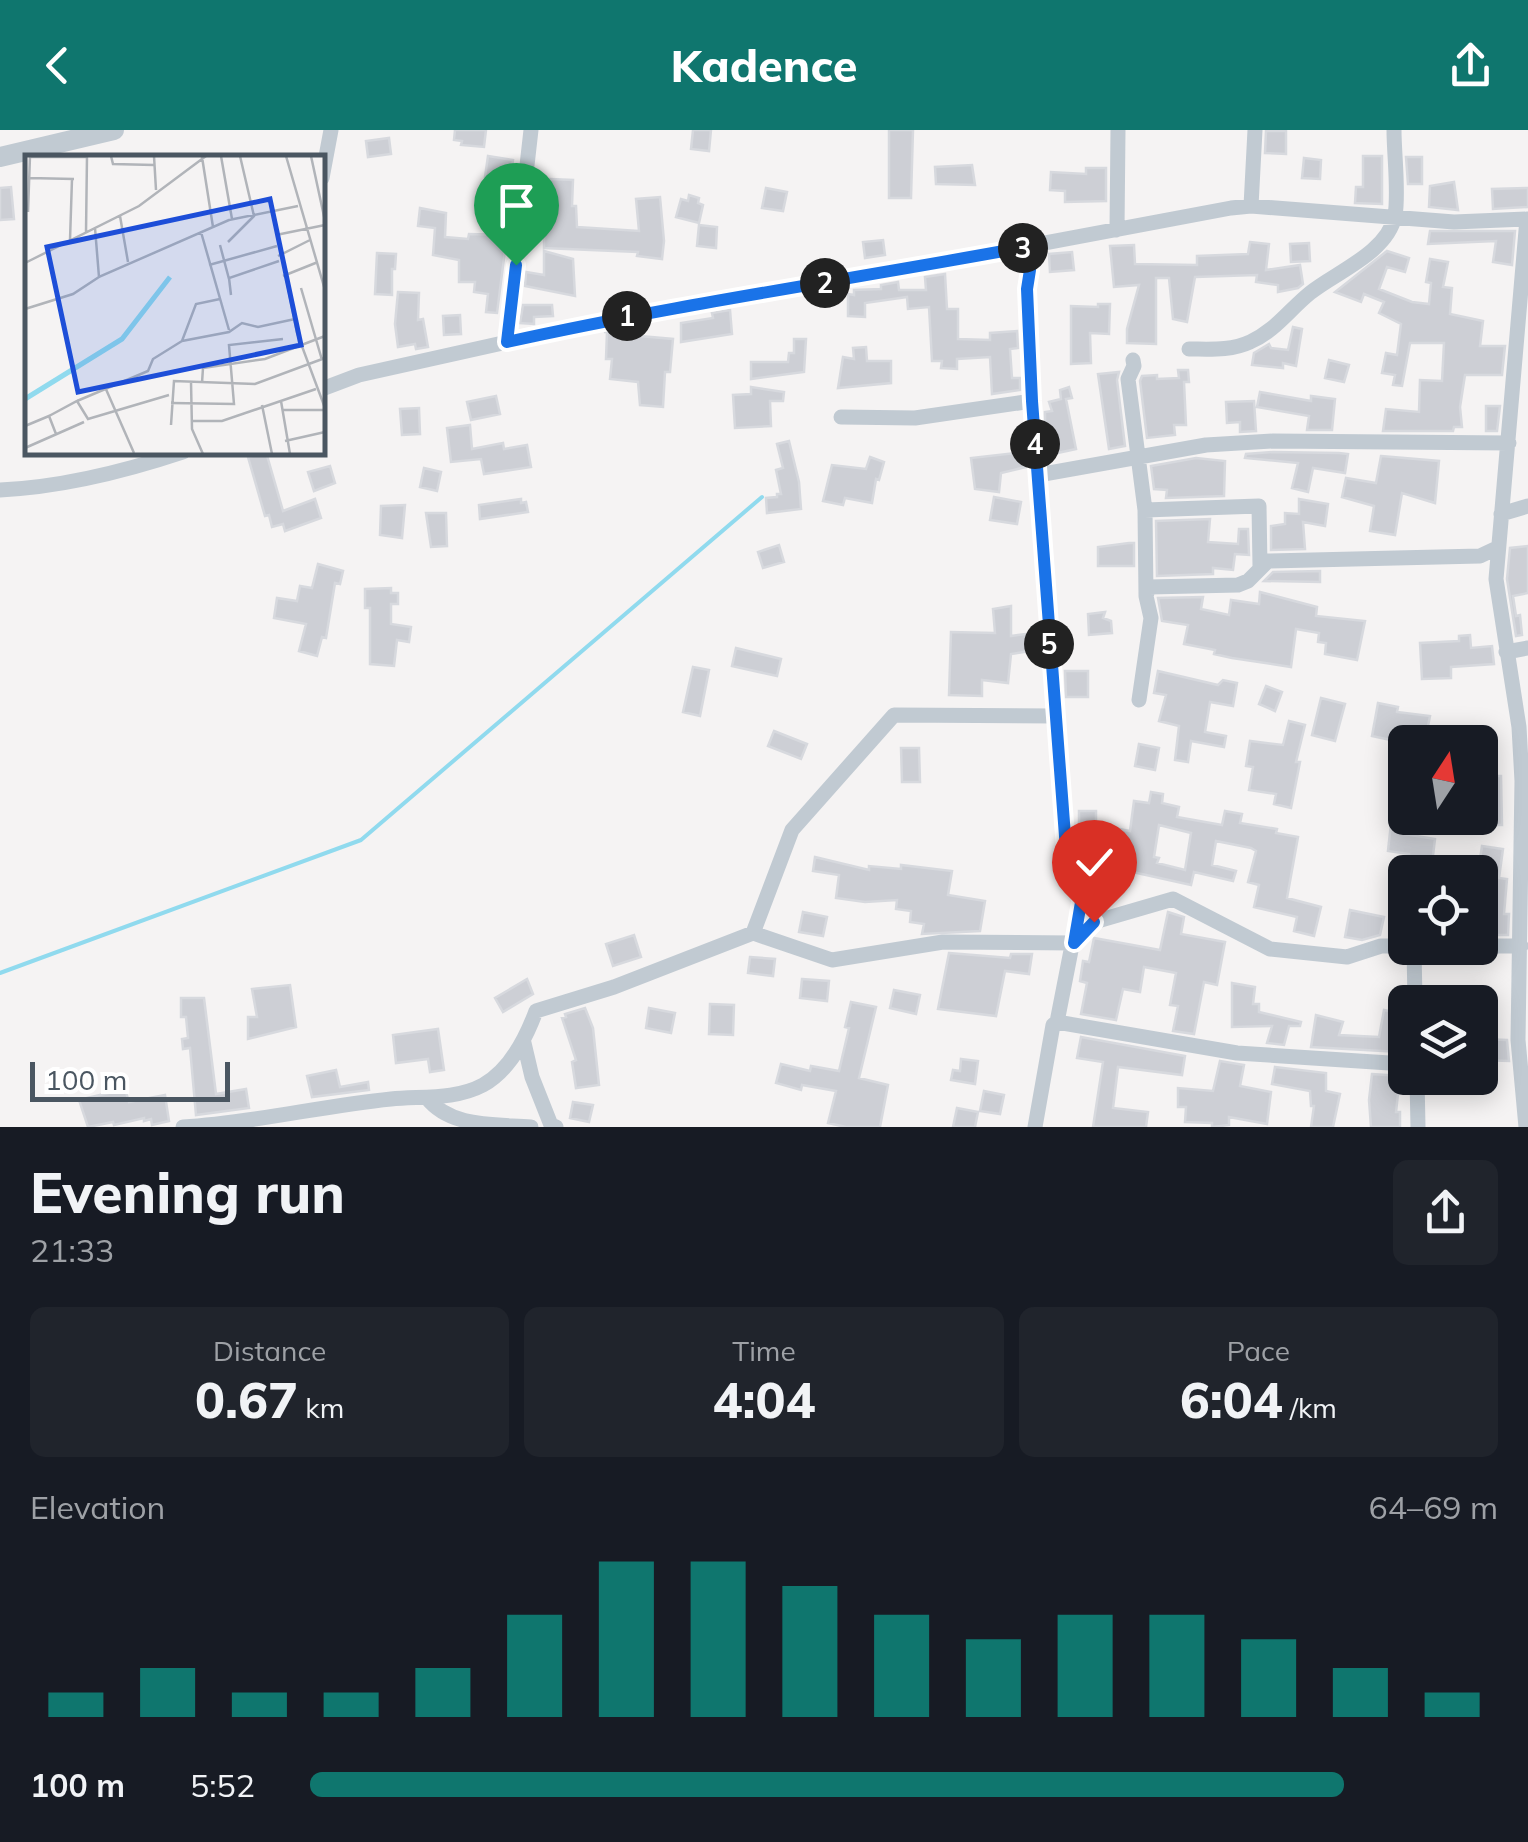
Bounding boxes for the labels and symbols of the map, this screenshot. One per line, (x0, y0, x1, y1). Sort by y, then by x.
inset map (25, 155, 325, 455)
pin (474, 163, 559, 266)
pin: 3 (998, 223, 1048, 273)
pin: 2 (800, 258, 850, 308)
pin: 1 (602, 291, 652, 341)
pin: 4 (1010, 419, 1060, 469)
pin: 5 (1024, 619, 1074, 669)
north arrow (1388, 725, 1498, 835)
pin (1052, 820, 1137, 923)
scale bar (30, 1057, 230, 1101)

